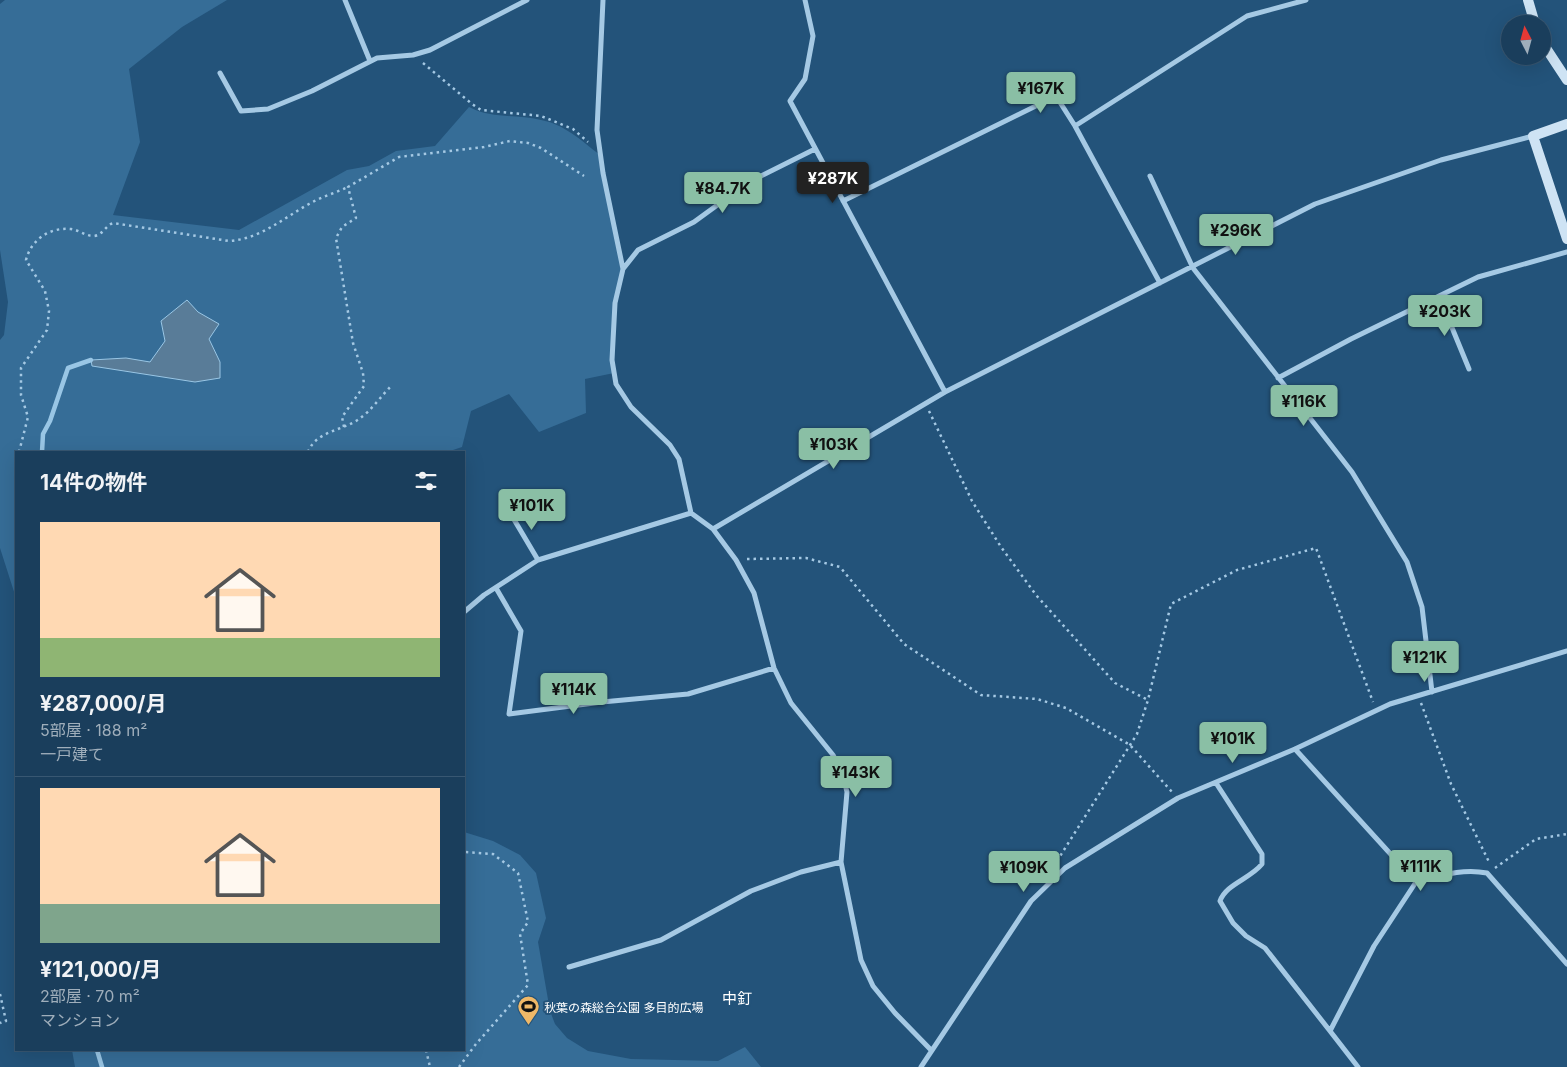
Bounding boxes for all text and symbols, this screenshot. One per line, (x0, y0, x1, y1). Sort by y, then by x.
north arrow (1501, 15, 1551, 65)
map controls (1501, 15, 1551, 65)
pin: ¥167K (1006, 72, 1076, 114)
text: ¥167K (1017, 78, 1065, 98)
pin: ¥287K (798, 162, 868, 204)
text: ¥287K (808, 168, 858, 188)
pin: ¥84.7K (682, 172, 764, 214)
text: ¥84.7K (695, 178, 751, 198)
pin: ¥296K (1201, 214, 1271, 256)
text: ¥296K (1210, 220, 1262, 240)
pin: ¥203K (1410, 294, 1480, 337)
text: ¥203K (1419, 301, 1471, 321)
pin: ¥116K (1269, 384, 1339, 427)
text: ¥116K (1282, 391, 1326, 411)
pin: ¥103K (799, 428, 869, 470)
text: ¥103K (810, 434, 858, 454)
icon: filters (412, 467, 440, 495)
text: 14件の物件 (40, 470, 147, 495)
pin: ¥101K (497, 488, 567, 531)
text: ¥101K (509, 495, 555, 515)
icon: home (195, 555, 285, 645)
pin: ¥121K (1390, 640, 1460, 683)
text: ¥121K (1403, 647, 1447, 667)
pin: ¥114K (539, 672, 609, 715)
text: ¥114K (551, 679, 597, 699)
text: ¥287,000/月 (40, 691, 167, 716)
text: 5部屋 · 188 m² (40, 720, 147, 740)
pin: ¥101K (1198, 722, 1268, 764)
text: ¥101K (1210, 728, 1256, 748)
text: 一戸建て (40, 744, 104, 764)
pin: ¥143K (821, 756, 891, 798)
text: ¥143K (832, 762, 880, 782)
icon: home (195, 820, 285, 910)
pin: ¥109K (989, 850, 1059, 893)
pin: ¥111K (1386, 850, 1456, 892)
text: ¥111K (1400, 856, 1442, 876)
text: ¥109K (1000, 857, 1048, 877)
text: ¥121,000/月 (40, 957, 161, 982)
text: 2部屋 · 70 m² (40, 986, 140, 1006)
district label: 中釘 (722, 989, 752, 1008)
sports icon: 秋葉の森総合公園 多目的広場 (516, 995, 540, 1026)
place label: 秋葉の森総合公園 多目的広場 (544, 1000, 703, 1015)
text: マンション (40, 1010, 120, 1030)

